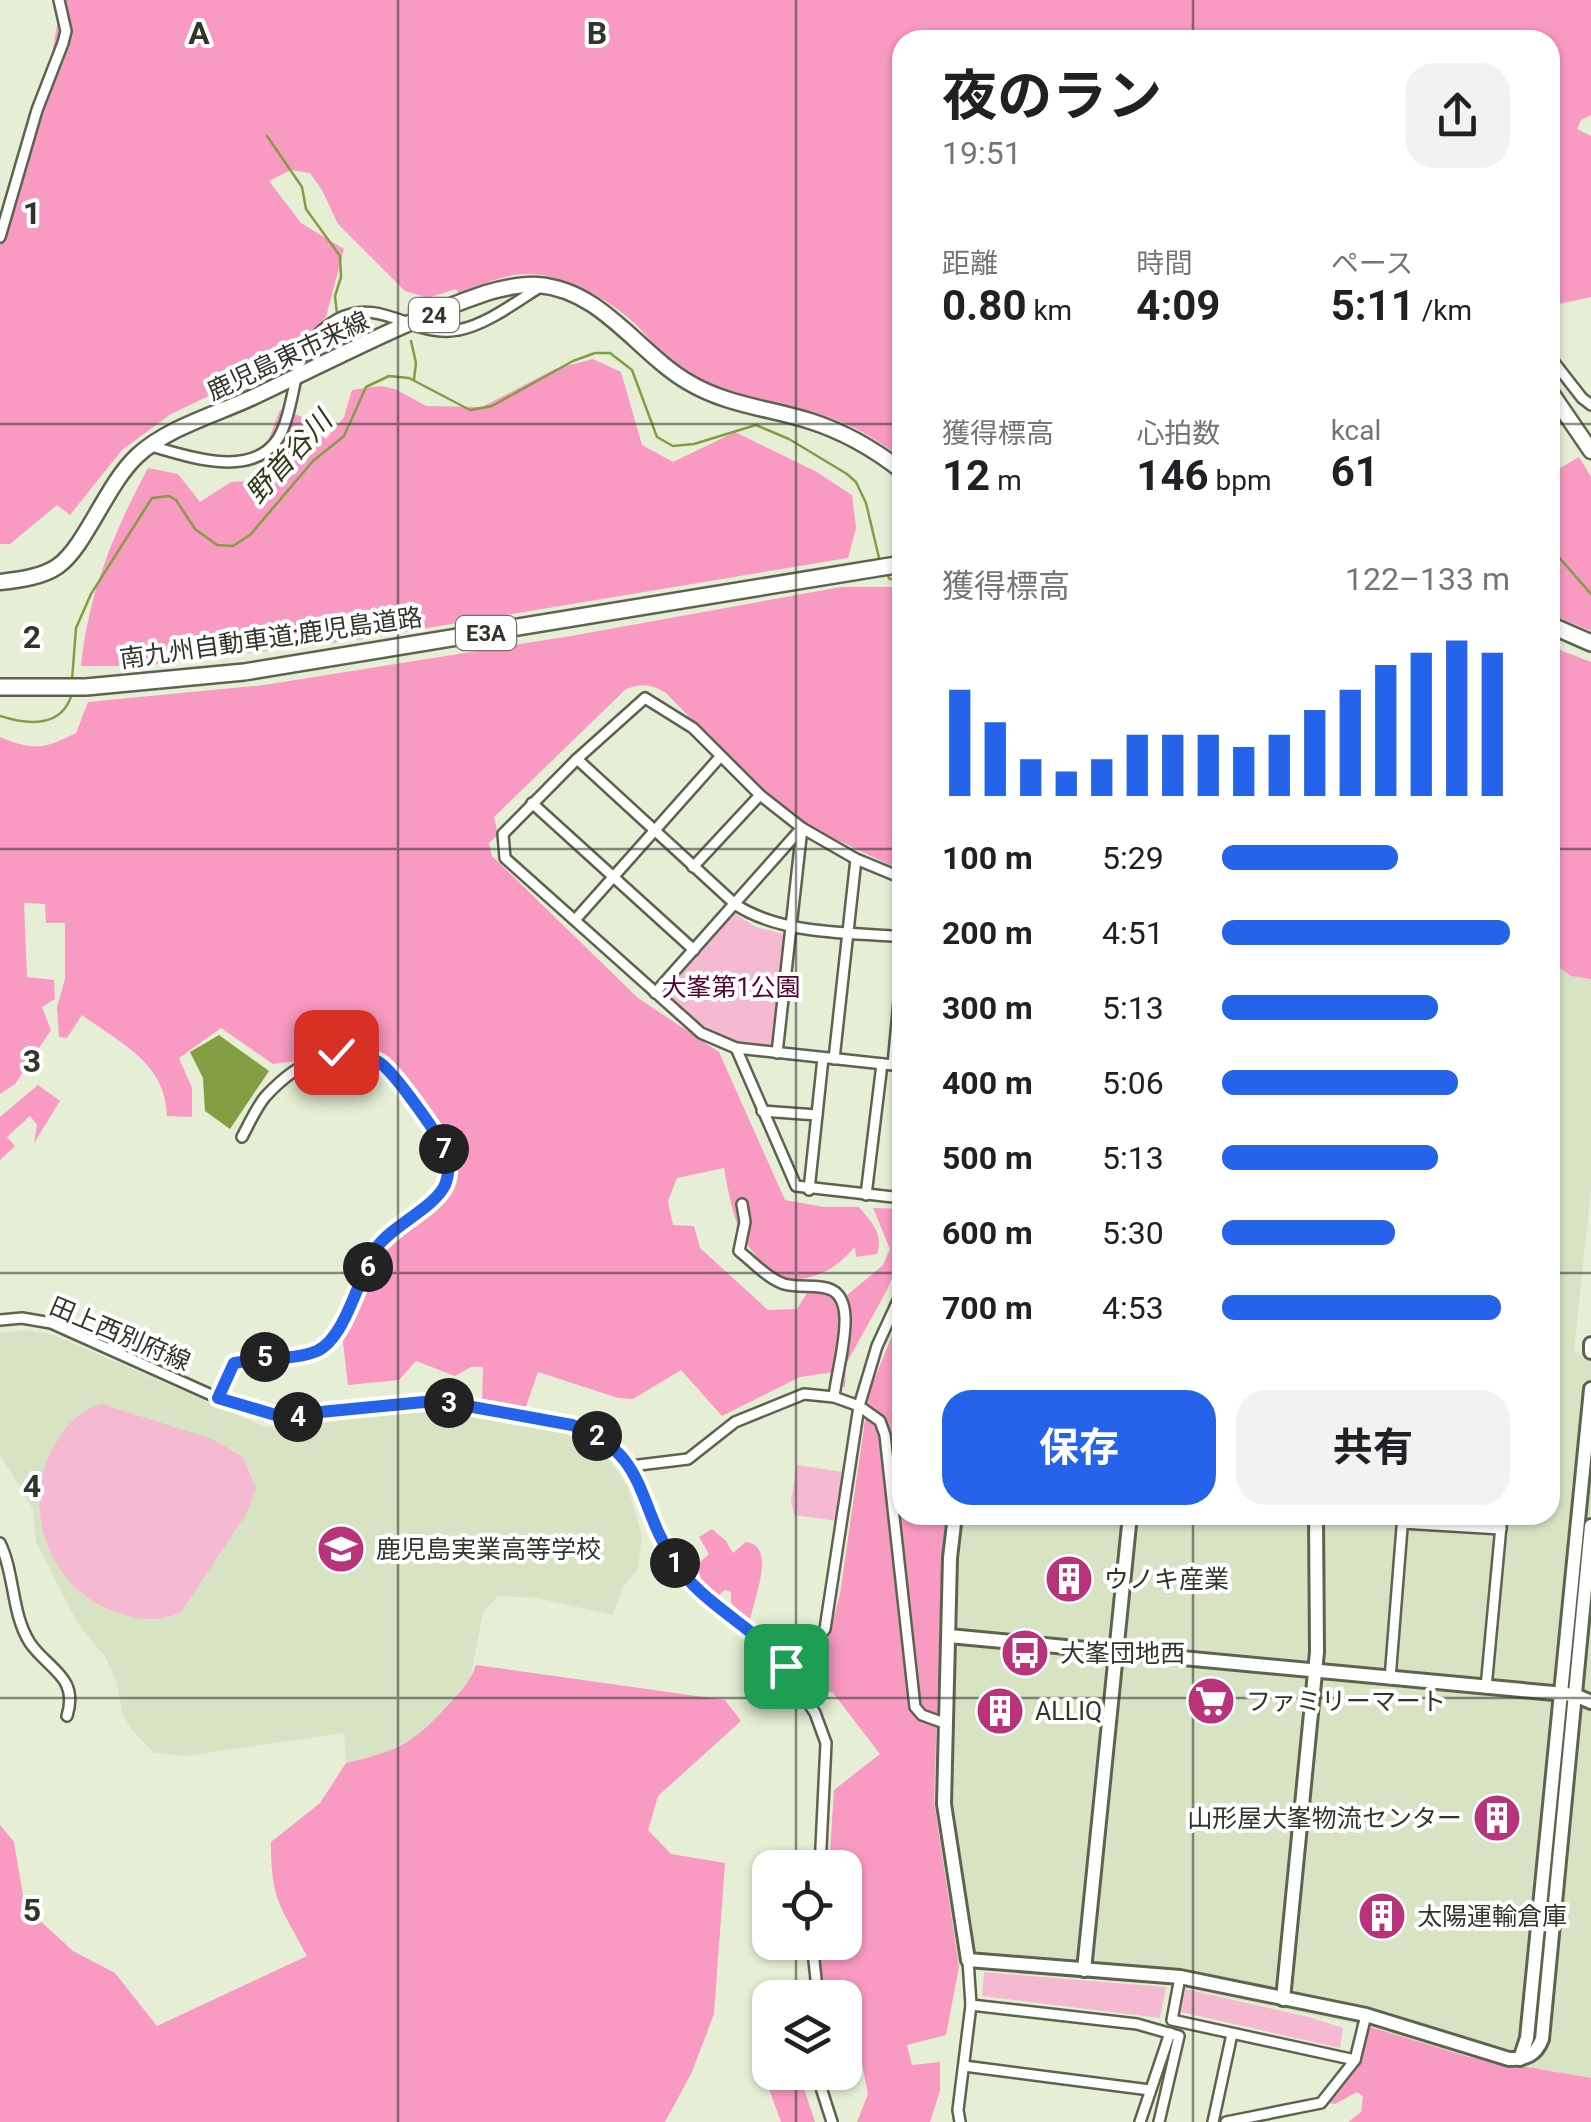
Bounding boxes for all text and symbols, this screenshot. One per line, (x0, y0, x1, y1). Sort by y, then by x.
text: A (188, 14, 210, 52)
text: B (587, 14, 607, 52)
button: share (1405, 63, 1510, 168)
text: 夜のラン (942, 64, 1162, 128)
text: 19:51 (942, 134, 1022, 172)
text: 1 (23, 194, 41, 232)
text: 距離 (942, 247, 998, 280)
text: 時間 (1136, 247, 1192, 280)
text: ペース (1331, 247, 1413, 280)
text: 0.80 (942, 281, 1026, 330)
text: 4:09 (1136, 281, 1220, 330)
text: 5:11 (1331, 281, 1415, 330)
text: km (1026, 294, 1072, 327)
text: /km (1415, 294, 1472, 327)
road number: 24 (409, 298, 459, 332)
street label: 鹿児島東市来線 (203, 306, 373, 406)
water label: 野首谷川 (239, 402, 341, 510)
text: kcal (1331, 414, 1381, 447)
text: 獲得標高 (942, 417, 1054, 450)
text: 心拍数 (1136, 417, 1220, 450)
text: 61 (1331, 447, 1379, 496)
text: 12 (942, 451, 990, 500)
text: 146 (1136, 451, 1209, 500)
text: m (990, 464, 1022, 497)
text: bpm (1209, 464, 1272, 497)
text: 122–133 m (1345, 560, 1510, 598)
text: 獲得標高 (942, 567, 1070, 605)
street label: 南九州自動車道;鹿児島道路 (118, 602, 424, 674)
road number: E3A (456, 616, 516, 650)
text: 2 (23, 618, 41, 656)
text: 100 m (942, 839, 1033, 877)
text: 5:29 (1102, 839, 1164, 877)
text: 200 m (942, 914, 1033, 952)
text: 4:51 (1102, 914, 1164, 952)
park label: 大峯第1公園 (661, 973, 801, 1002)
text: 300 m (942, 989, 1033, 1027)
text: 5:13 (1102, 989, 1164, 1027)
pin (294, 1010, 379, 1095)
icon: check (309, 1025, 364, 1080)
text: 3 (23, 1042, 41, 1080)
text: 400 m (942, 1064, 1033, 1102)
text: 5:06 (1102, 1064, 1164, 1102)
pin: 7 (419, 1124, 469, 1174)
text: 7 (436, 1132, 452, 1165)
text: 500 m (942, 1139, 1033, 1177)
text: 5:13 (1102, 1139, 1164, 1177)
text: 600 m (942, 1214, 1033, 1252)
text: 5:30 (1102, 1214, 1164, 1252)
pin: 6 (343, 1242, 393, 1292)
text: 6 (360, 1250, 376, 1283)
text: 700 m (942, 1289, 1033, 1327)
text: 4:53 (1102, 1289, 1164, 1327)
street label: 田上西別府線 (45, 1291, 195, 1377)
pin: 5 (240, 1332, 290, 1382)
text: 5 (257, 1340, 273, 1373)
pin: 3 (424, 1378, 474, 1428)
text: 3 (441, 1386, 457, 1419)
button: 保存 (942, 1390, 1216, 1505)
button: 共有 (1236, 1390, 1510, 1505)
pin: 4 (273, 1392, 323, 1442)
text: 4 (290, 1400, 306, 1433)
pin: 2 (572, 1411, 622, 1461)
text: 2 (589, 1419, 605, 1452)
text: 4 (23, 1467, 41, 1505)
school or university icon: 鹿児島実業高等学校 (315, 1523, 367, 1575)
place label: 鹿児島実業高等学校 (376, 1535, 601, 1564)
pin: 1 (650, 1538, 700, 1588)
text: 1 (667, 1546, 683, 1579)
building icon: ウノキ産業 (1043, 1553, 1095, 1605)
place label: ウノキ産業 (1104, 1565, 1229, 1594)
pin (744, 1624, 829, 1709)
bus stop icon: 大峯団地西 (999, 1627, 1051, 1679)
icon: arrive (759, 1639, 814, 1694)
place label: 大峯団地西 (1060, 1639, 1185, 1668)
supermarket icon: ファミリーマート (1185, 1675, 1237, 1727)
building icon: ALLIQ (974, 1685, 1026, 1737)
place label: ファミリーマート (1246, 1687, 1446, 1716)
place label: ALLIQ (1035, 1697, 1102, 1726)
building icon: 山形屋大峯物流センター (1471, 1792, 1523, 1844)
place label: 山形屋大峯物流センター (1187, 1804, 1462, 1833)
map controls (752, 1850, 862, 2090)
button: locate (752, 1850, 862, 1960)
building icon: 太陽運輸倉庫 (1356, 1890, 1408, 1942)
text: 5 (23, 1891, 41, 1929)
place label: 太陽運輸倉庫 (1417, 1902, 1567, 1931)
button: layers (752, 1980, 862, 2090)

